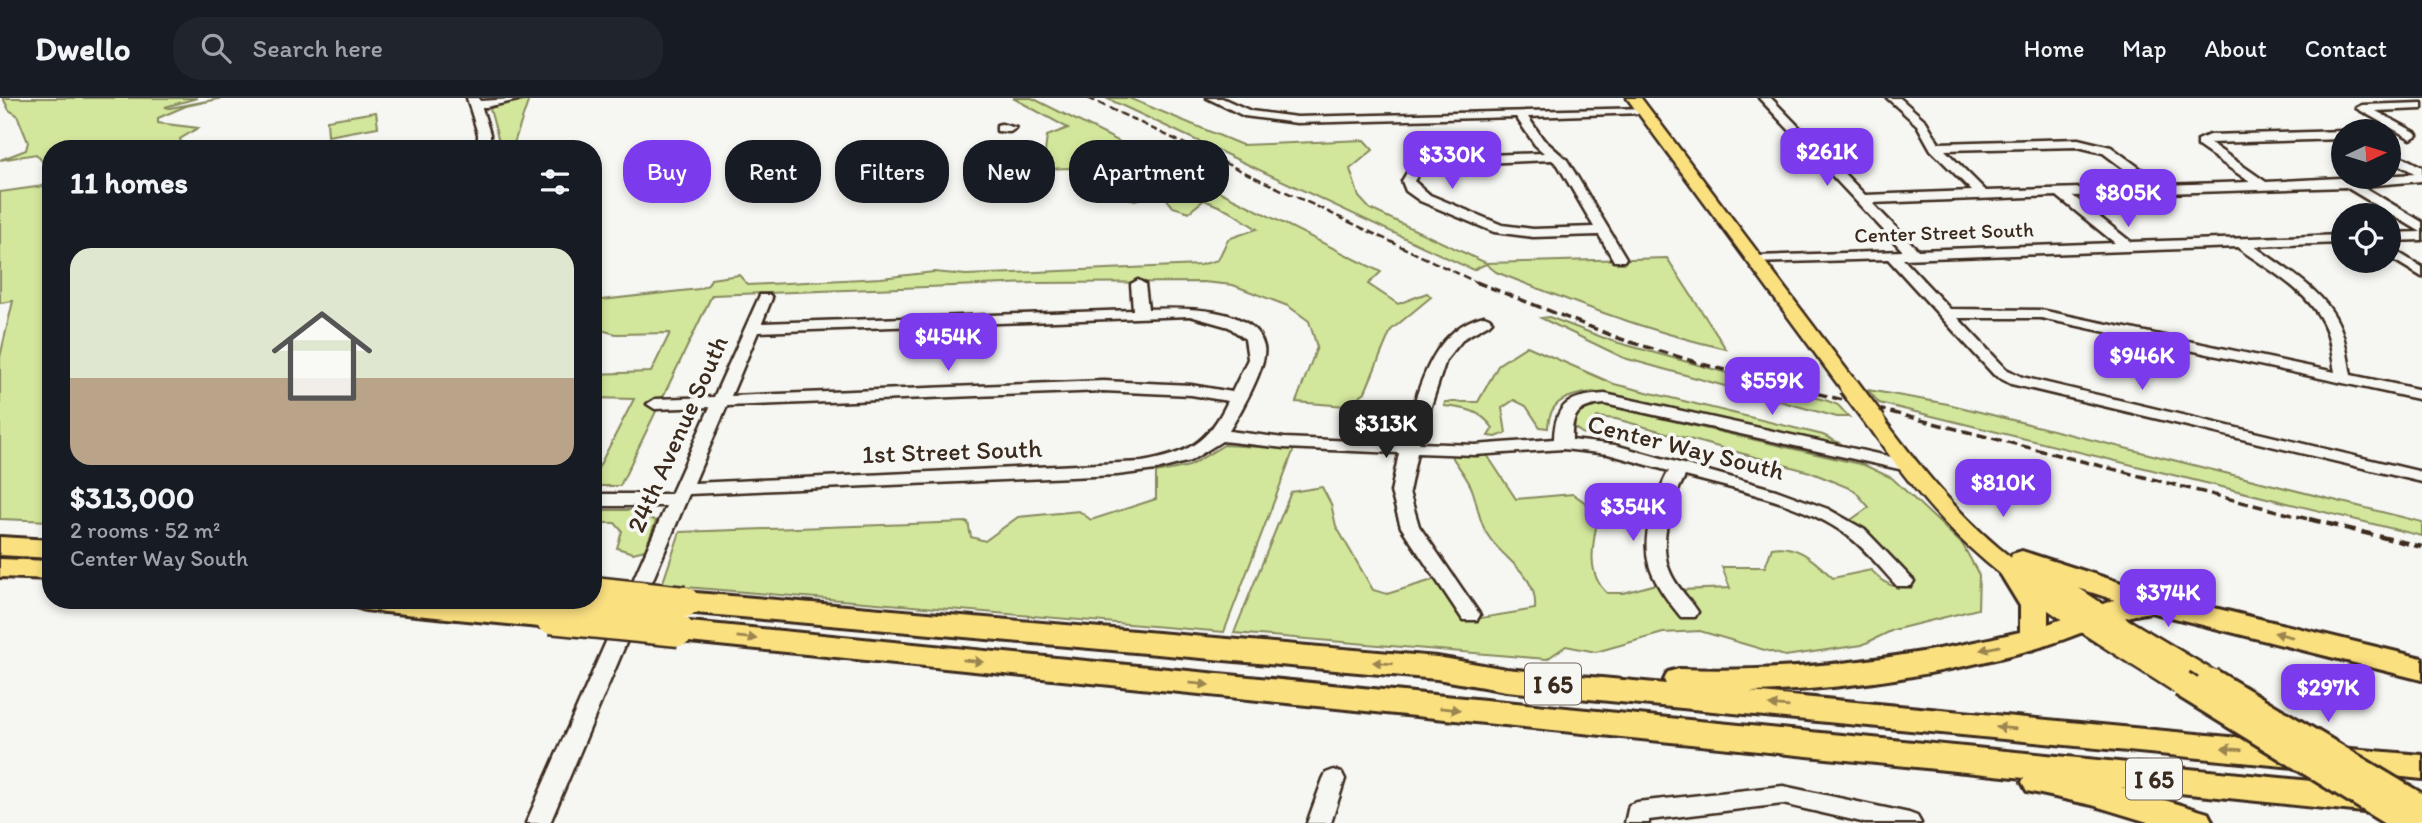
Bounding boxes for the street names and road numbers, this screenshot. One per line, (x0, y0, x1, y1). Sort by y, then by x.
street label: Center Street South (1854, 216, 2034, 248)
street label: 24th Avenue South (619, 331, 735, 537)
street label: Center Way South (1584, 407, 1788, 487)
street label: 1st Street South (861, 432, 1043, 470)
road number: I 65 (1525, 664, 1581, 704)
road number: I 65 (2126, 758, 2182, 800)

